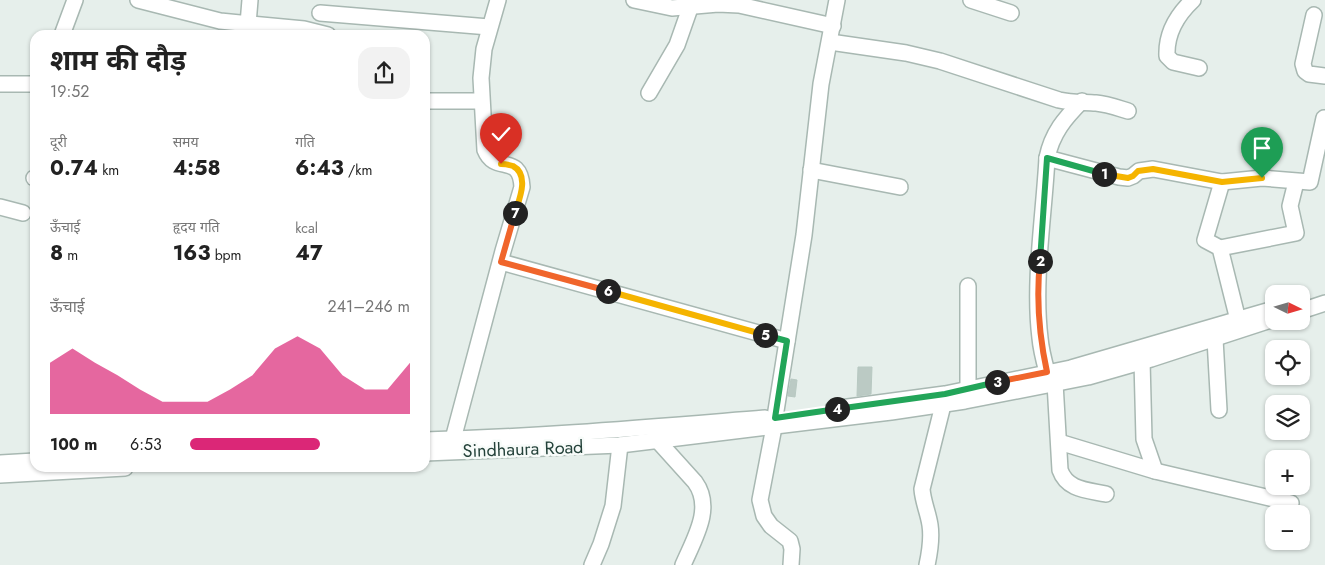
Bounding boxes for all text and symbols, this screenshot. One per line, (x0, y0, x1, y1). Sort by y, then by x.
text: शाम की दौड़ (50, 40, 186, 81)
button: share (358, 47, 410, 99)
text: 19:52 (50, 80, 89, 103)
pin (480, 113, 522, 164)
icon: check (487, 120, 515, 148)
pin (1241, 127, 1283, 178)
text: दूरी (50, 132, 67, 152)
text: समय (173, 132, 199, 152)
text: गति (295, 132, 315, 152)
icon: arrive (1248, 134, 1276, 162)
text: 0.74 (50, 153, 98, 183)
text: 4:58 (173, 153, 221, 183)
text: 6:43 (295, 153, 344, 183)
text: km (98, 160, 119, 180)
text: /km (344, 160, 372, 180)
pin: 1 (1092, 162, 1116, 186)
text: 1 (1101, 164, 1108, 184)
pin: 7 (502, 200, 528, 226)
text: 7 (511, 203, 520, 223)
text: ऊँचाई (50, 217, 80, 237)
text: हृदय गति (173, 217, 220, 237)
text: kcal (295, 218, 318, 238)
text: 8 (50, 238, 63, 268)
text: 163 (173, 238, 210, 268)
text: 47 (295, 238, 323, 268)
text: m (63, 245, 78, 265)
text: bpm (210, 245, 242, 265)
pin: 2 (1028, 248, 1052, 274)
text: 2 (1036, 251, 1045, 271)
pin: 6 (596, 278, 620, 304)
text: 6 (604, 281, 613, 301)
north arrow (1265, 285, 1310, 330)
map controls (1265, 285, 1310, 550)
text: ऊँचाई (50, 295, 85, 318)
text: 241–246 m (328, 295, 410, 318)
pin: 5 (752, 322, 778, 348)
text: 5 (761, 325, 770, 345)
button: locate (1265, 340, 1310, 385)
pin: 3 (984, 370, 1010, 394)
text: 3 (993, 372, 1002, 392)
button: layers (1265, 395, 1310, 440)
pin: 4 (824, 396, 850, 422)
text: 4 (833, 399, 842, 419)
text: 100 m (50, 433, 97, 456)
text: 6:53 (130, 433, 162, 456)
street label: Sindhaura Road (462, 434, 584, 464)
button: + (1265, 450, 1310, 495)
button: − (1265, 505, 1310, 550)

